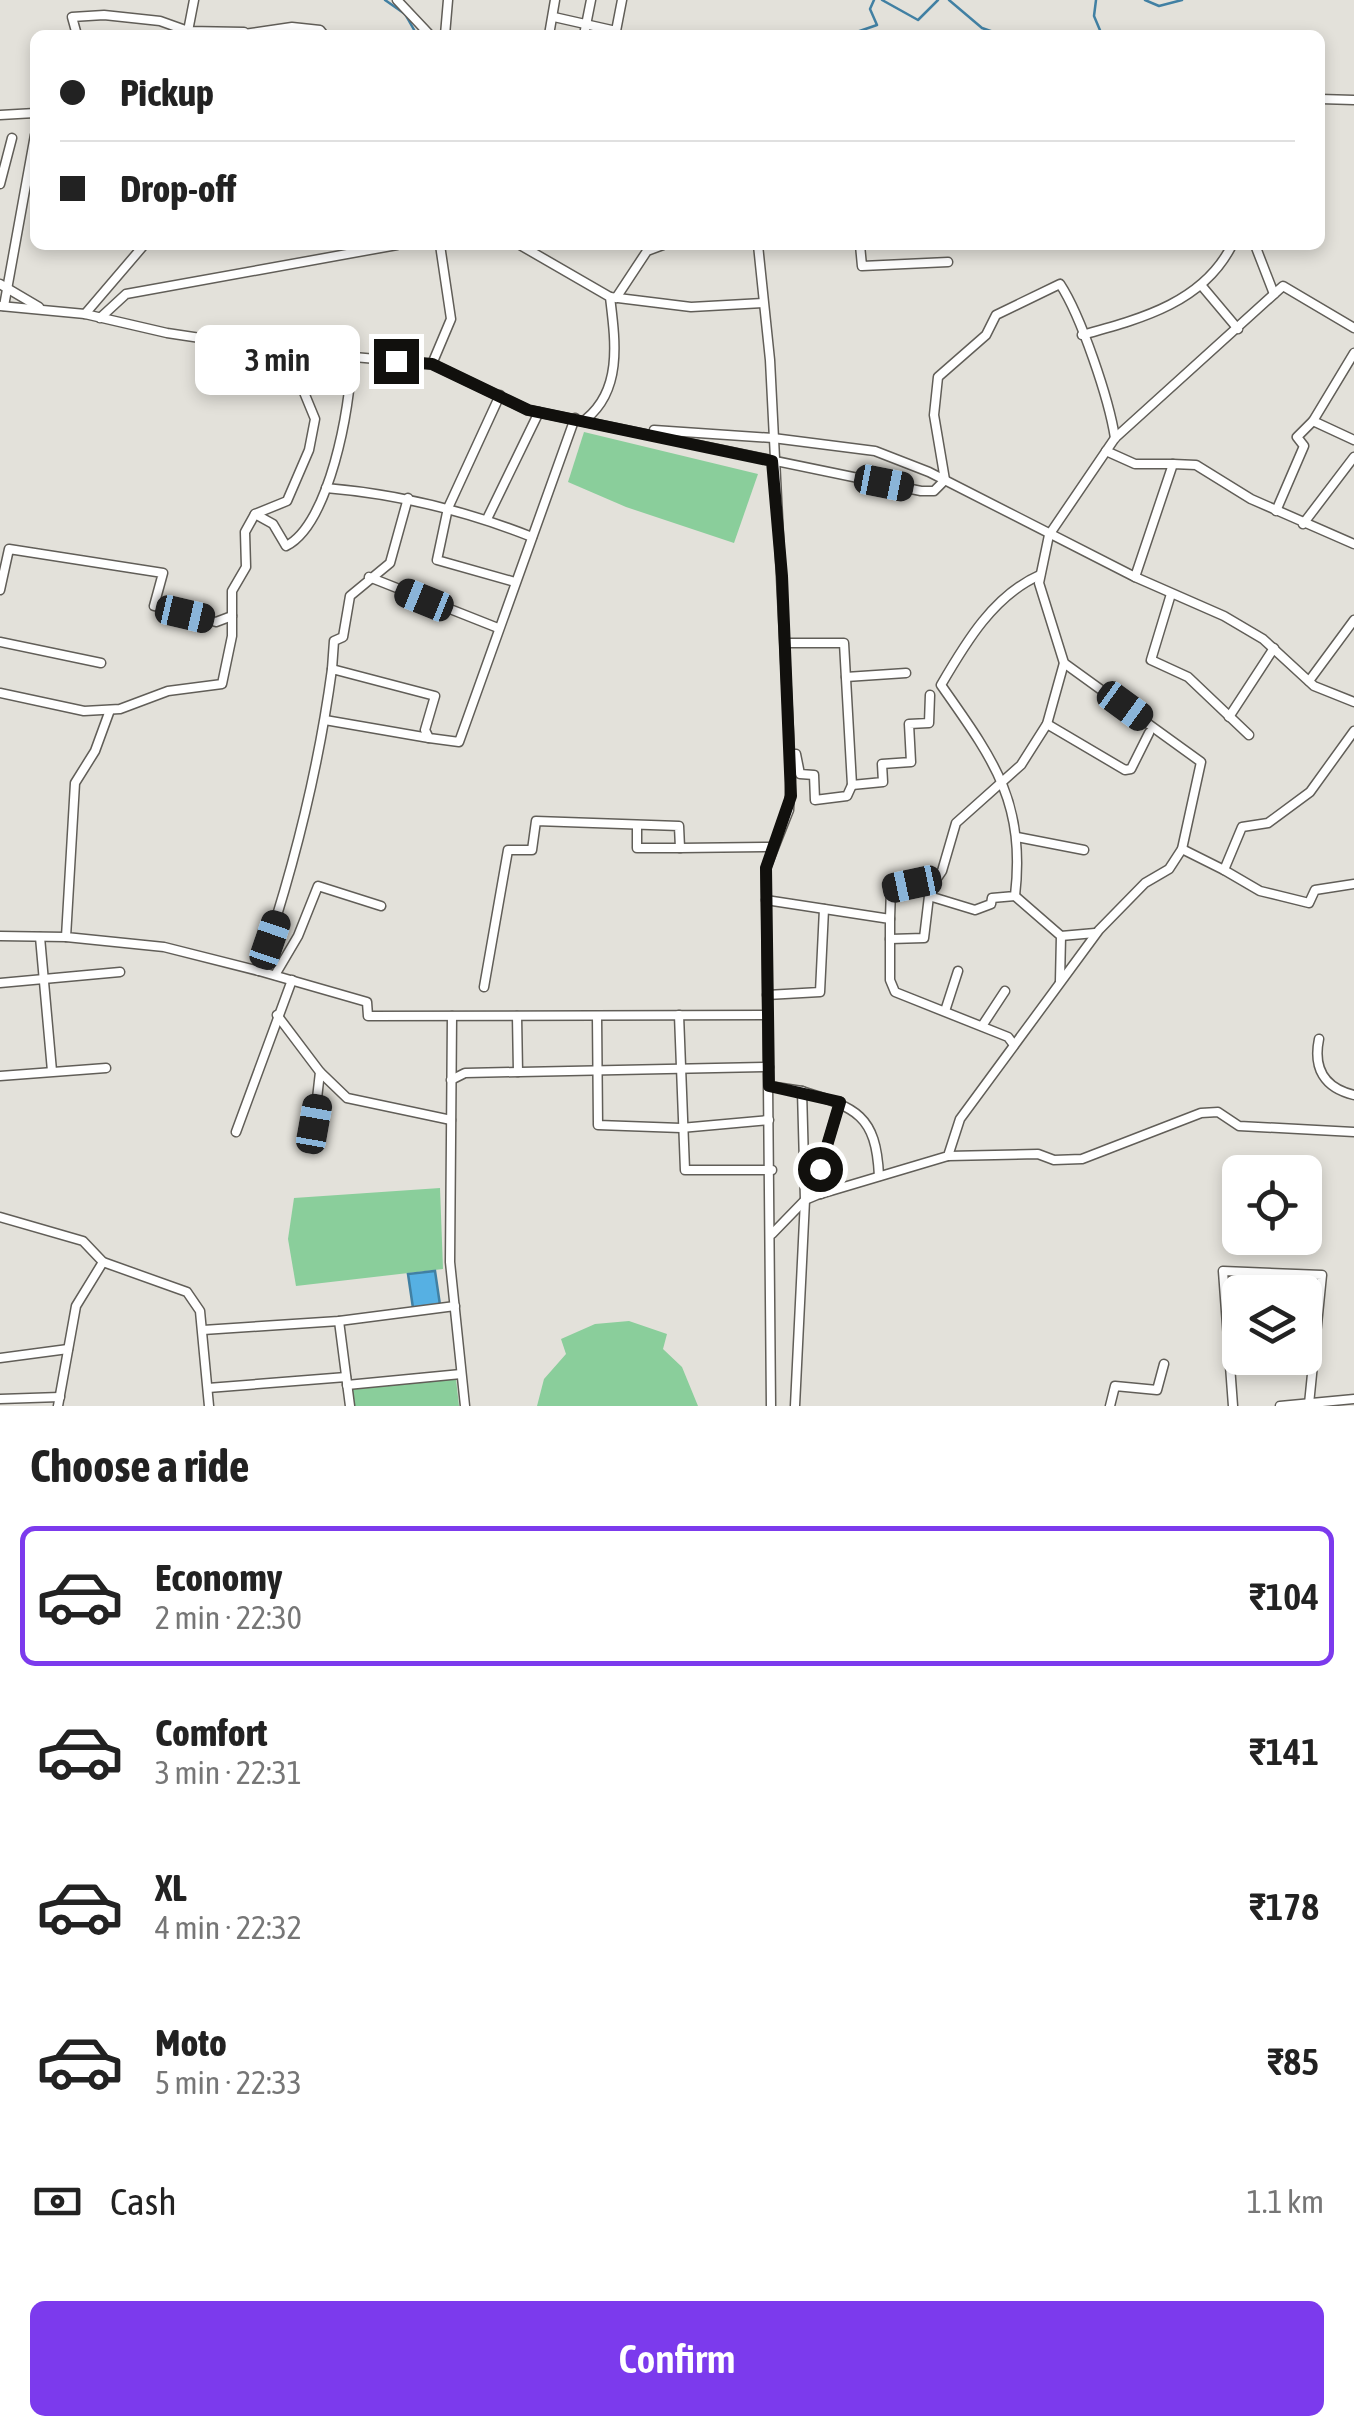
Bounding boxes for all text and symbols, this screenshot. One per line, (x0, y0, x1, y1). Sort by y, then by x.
text: Pickup (120, 71, 214, 114)
text: Drop-off (120, 167, 236, 210)
callout: 3 min (196, 326, 361, 396)
route end (374, 339, 419, 384)
text: 3 min (245, 341, 310, 378)
car (852, 463, 916, 503)
car (391, 575, 457, 625)
car (152, 593, 218, 635)
car (1092, 676, 1158, 736)
car (880, 863, 944, 905)
car (246, 907, 294, 973)
car (294, 1092, 334, 1156)
route start (798, 1147, 843, 1192)
map controls (1222, 1155, 1322, 1375)
button: locate (1222, 1155, 1322, 1255)
button: layers (1222, 1275, 1322, 1375)
text: Choose a ride (30, 1440, 249, 1492)
icon: car (35, 1551, 125, 1641)
text: Economy (155, 1556, 282, 1599)
text: ₹104 (1249, 1575, 1319, 1618)
text: 2 min · 22:30 (155, 1599, 302, 1636)
icon: car (35, 1706, 125, 1796)
text: Comfort (155, 1711, 267, 1754)
text: ₹141 (1249, 1730, 1319, 1773)
text: 3 min · 22:31 (155, 1754, 302, 1791)
icon: car (35, 1861, 125, 1951)
text: XL (155, 1866, 187, 1909)
text: ₹178 (1249, 1885, 1319, 1928)
text: 4 min · 22:32 (155, 1909, 302, 1946)
icon: car (35, 2016, 125, 2106)
text: Moto (155, 2021, 227, 2064)
text: ₹85 (1267, 2040, 1319, 2083)
text: 5 min · 22:33 (155, 2064, 302, 2101)
icon: cash (30, 2174, 85, 2229)
text: Cash (110, 2180, 177, 2223)
text: 1.1 km (1247, 2183, 1324, 2220)
button: Confirm (30, 2301, 1324, 2416)

